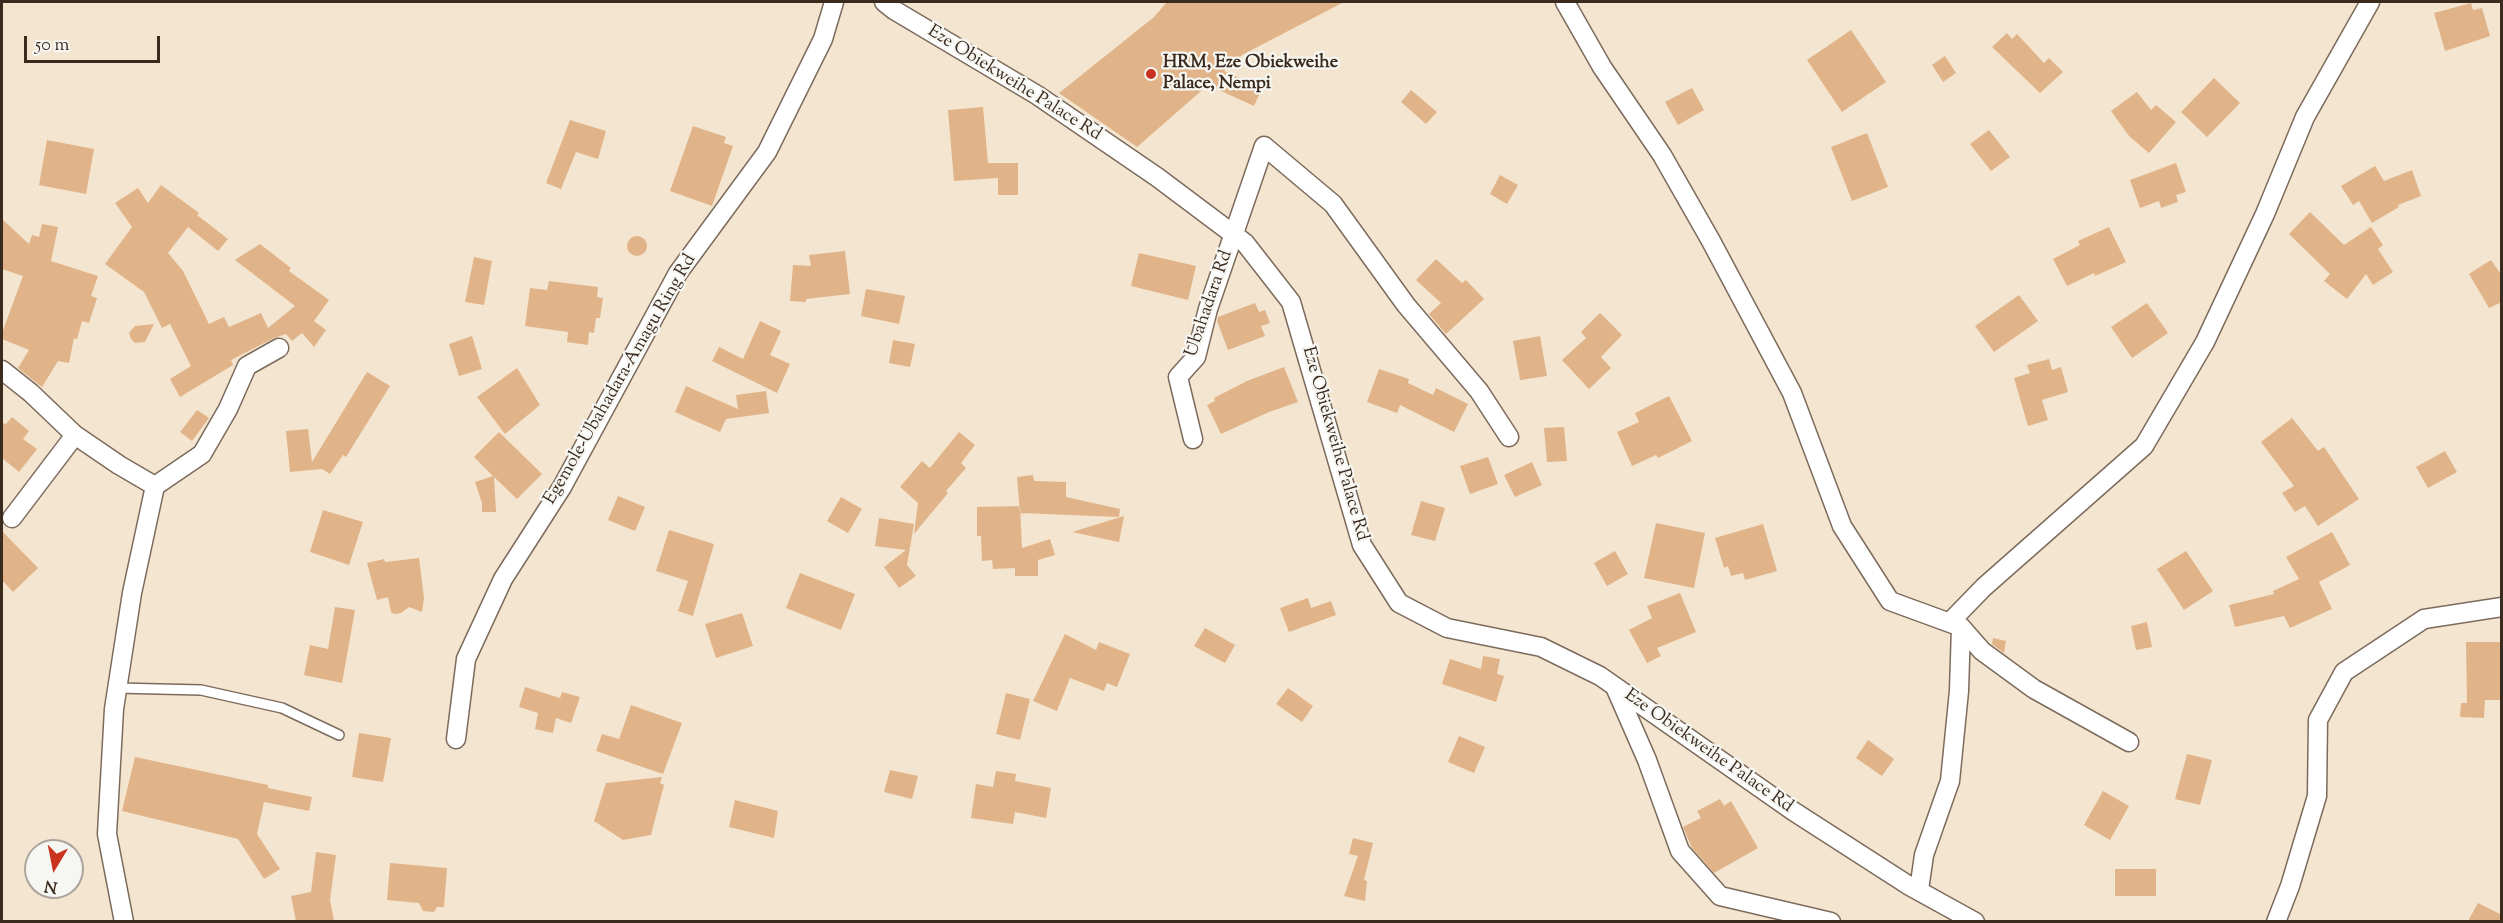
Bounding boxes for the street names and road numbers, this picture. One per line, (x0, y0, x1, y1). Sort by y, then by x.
street label: Eze Obiekweihe Palace Rd (923, 22, 1105, 146)
street label: Ubahadara Rd (1182, 248, 1238, 360)
street label: Egemole-Ubahadara-Amagu Ring Rd (540, 251, 702, 509)
street label: Eze Obiekweihe Palace Rd (1296, 344, 1372, 544)
street label: Eze Obiekweihe Palace Rd (1619, 685, 1797, 819)

